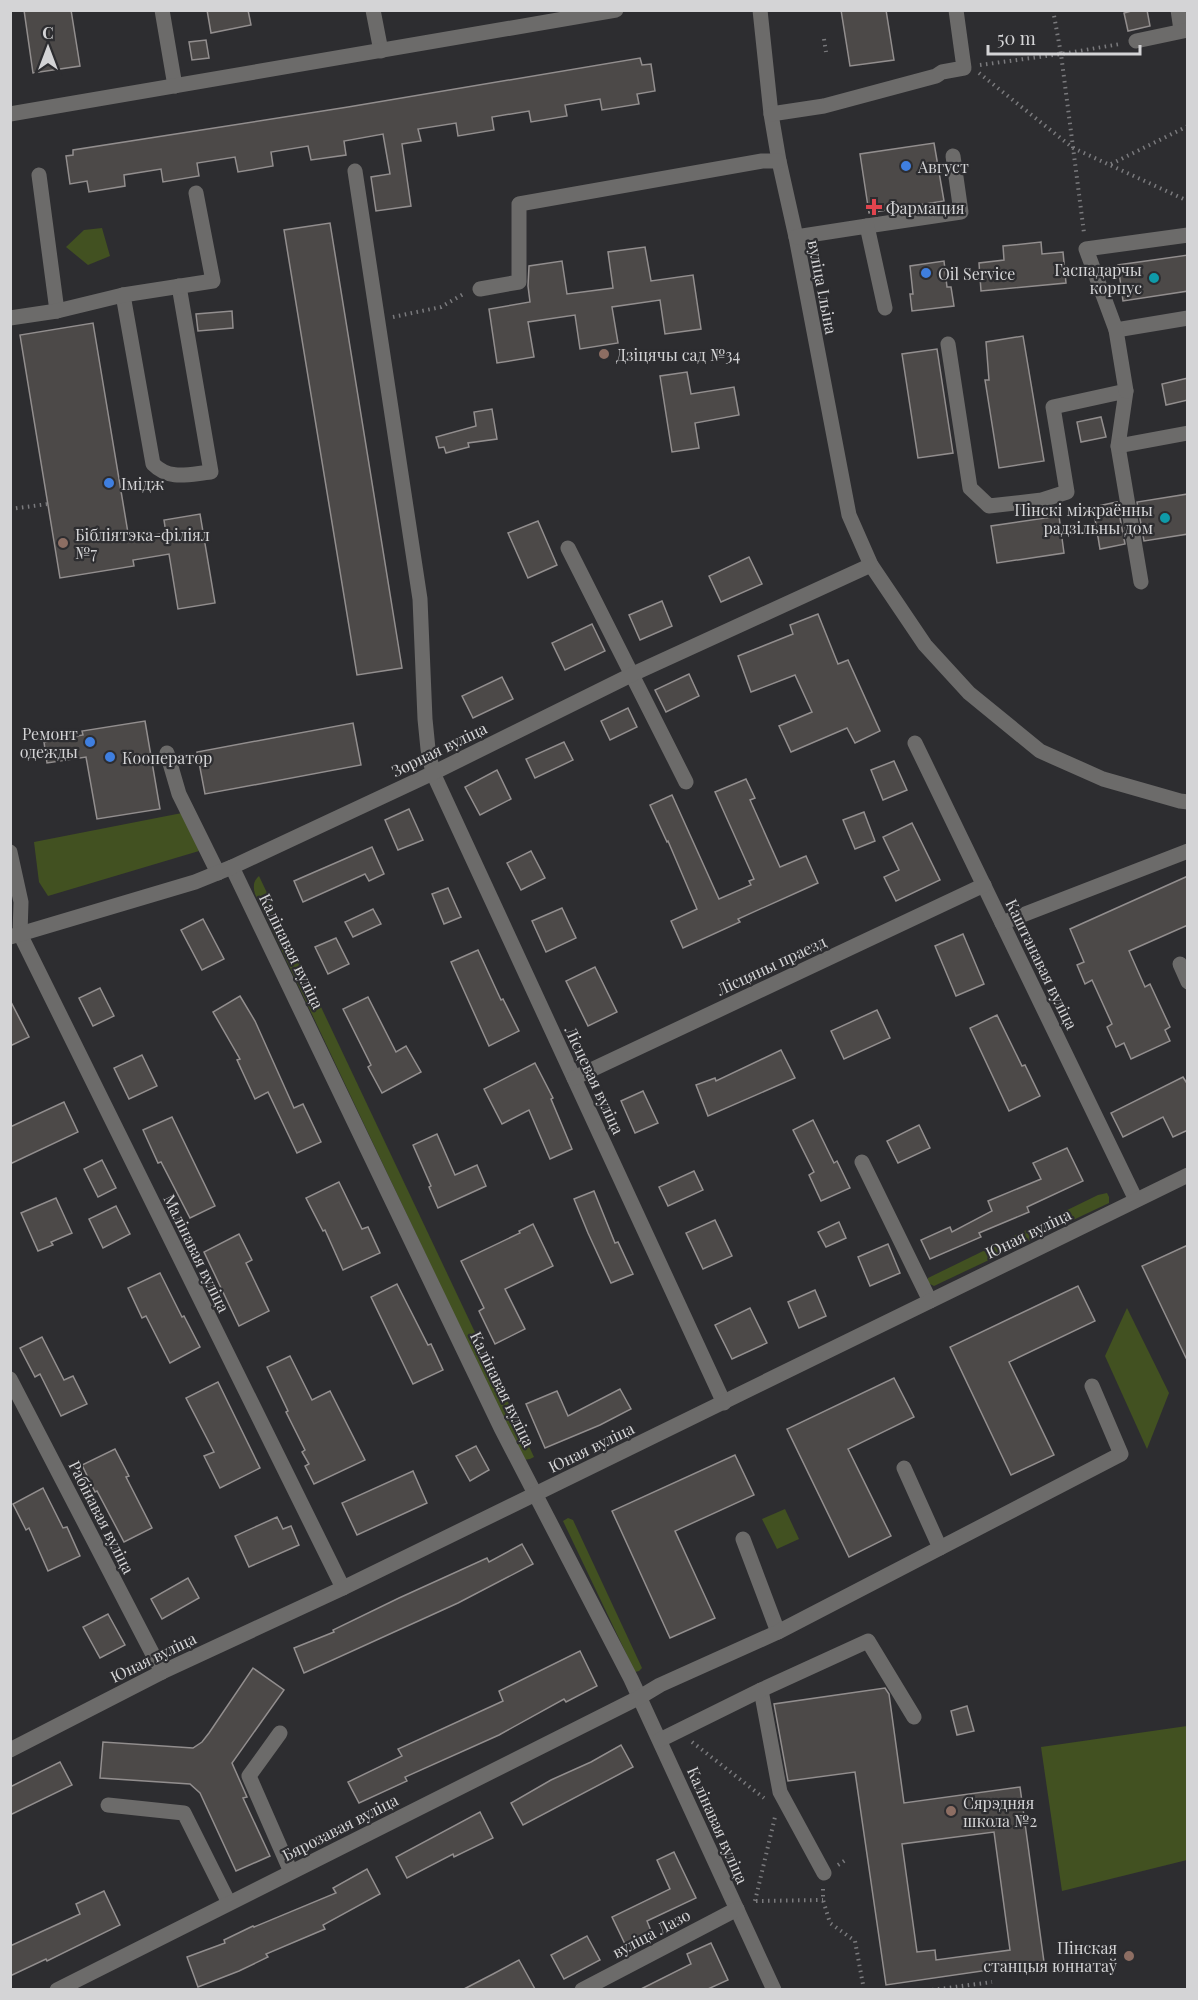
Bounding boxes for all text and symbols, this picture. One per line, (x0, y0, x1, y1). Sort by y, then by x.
north arrow (18, 18, 78, 78)
scale bar (988, 18, 1140, 56)
text: С (42, 22, 54, 43)
text: 50 m (997, 26, 1036, 50)
place label: Август (917, 156, 969, 177)
marker: Август (899, 159, 913, 173)
place label: Фармация (886, 197, 965, 218)
marker: Фармация (867, 200, 881, 214)
street label: вуліца Ільіна (804, 238, 842, 336)
place label: Гаспадарчы корпус (1054, 259, 1142, 298)
place label: Oil Service (938, 263, 1015, 284)
marker: Oil Service (919, 266, 933, 280)
marker: Гаспадарчы корпус (1147, 271, 1161, 285)
place label: Дзіцячы сад №34 (616, 344, 741, 365)
marker: Дзіцячы сад №34 (597, 347, 611, 361)
place label: Імідж (121, 473, 165, 494)
marker: Імідж (102, 476, 116, 490)
place label: Пінскі міжраённы радзільны дом (1014, 499, 1153, 538)
marker: Пінскі міжраённы радзільны дом (1158, 511, 1172, 525)
place label: Бібліятэка-філіял №7 (75, 524, 210, 563)
marker: Бібліятэка-філіял №7 (56, 536, 70, 550)
street label: Зорная вуліца (388, 717, 490, 781)
place label: Ремонт одежды (20, 723, 78, 762)
marker: Ремонт одежды (83, 735, 97, 749)
place label: Кооператор (122, 747, 212, 768)
marker: Кооператор (103, 750, 117, 764)
street label: Калінавая вуліца (255, 890, 329, 1012)
street label: Каштанавая вуліца (1001, 895, 1083, 1033)
street label: Лісцяны праезд (712, 930, 830, 1000)
street label: Лісцевая вуліца (560, 1022, 629, 1138)
street label: Малінавая вуліца (159, 1190, 235, 1316)
street label: Юная вуліца (982, 1203, 1074, 1263)
street label: Калінавая вуліца (466, 1328, 540, 1450)
street label: Юная вуліца (545, 1417, 637, 1477)
street label: Рабінавая вуліца (64, 1457, 140, 1577)
street label: Юная вуліца (107, 1627, 199, 1687)
street label: Калінавая вуліца (683, 1763, 753, 1887)
street label: Бярозавая вуліца (279, 1789, 401, 1865)
place label: Сярэдняя школа №2 (963, 1792, 1037, 1831)
marker: Сярэдняя школа №2 (944, 1804, 958, 1818)
street label: вуліца Лазо (608, 1904, 694, 1962)
place label: Пінская станцыя юннатаў (983, 1937, 1117, 1976)
marker: Пінская станцыя юннатаў (1122, 1949, 1136, 1963)

